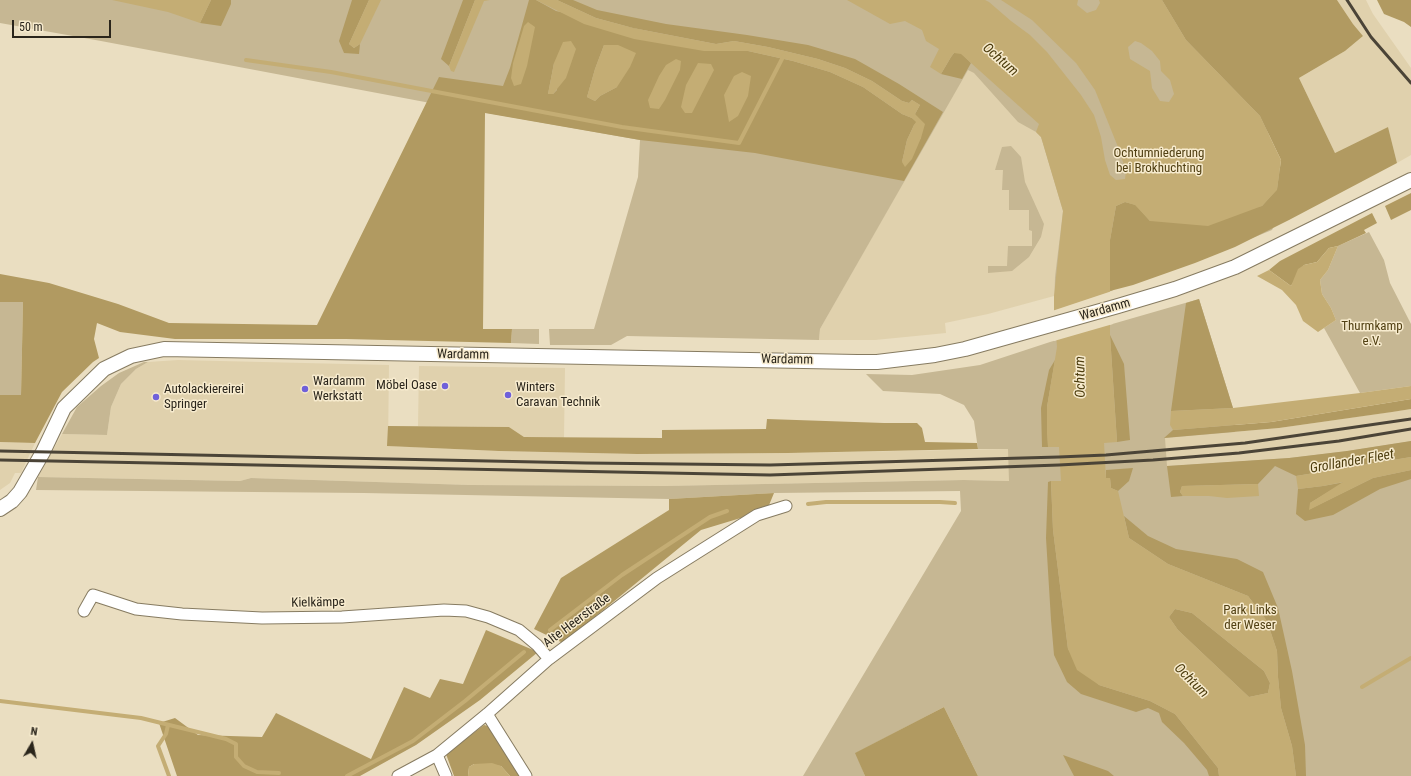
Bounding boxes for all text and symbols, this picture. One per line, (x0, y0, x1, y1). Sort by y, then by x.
scale bar (14, 12, 113, 38)
text: 50 m (19, 20, 43, 34)
water label: Ochtum (979, 40, 1021, 80)
park label: Ochtumniederung bei Brokhuchting (1114, 146, 1204, 177)
street label: Wardamm (1078, 295, 1132, 325)
park label: Thurmkamp e.V. (1341, 319, 1403, 350)
street label: Wardamm (437, 347, 489, 363)
street label: Wardamm (761, 352, 813, 368)
water label: Ochtum (1072, 356, 1090, 398)
place label: Wardamm Werkstatt (313, 374, 365, 405)
place label: Möbel Oase (376, 378, 437, 394)
place label: Winters Caravan Technik (516, 380, 600, 411)
marker: Möbel Oase (440, 381, 450, 391)
place label: Autolackiereirei Springer (164, 382, 244, 413)
marker: Wardamm Werkstatt (300, 384, 310, 394)
marker: Winters Caravan Technik (503, 390, 513, 400)
marker: Autolackiereirei Springer (151, 392, 161, 402)
water label: Grollander Fleet (1309, 446, 1395, 478)
street label: Alte Heerstraße (540, 591, 614, 651)
street label: Kielkämpe (291, 595, 345, 611)
park label: Park Links der Weser (1223, 603, 1277, 634)
water label: Ochtum (1170, 660, 1212, 702)
north arrow (12, 724, 52, 764)
text: N (30, 725, 38, 739)

